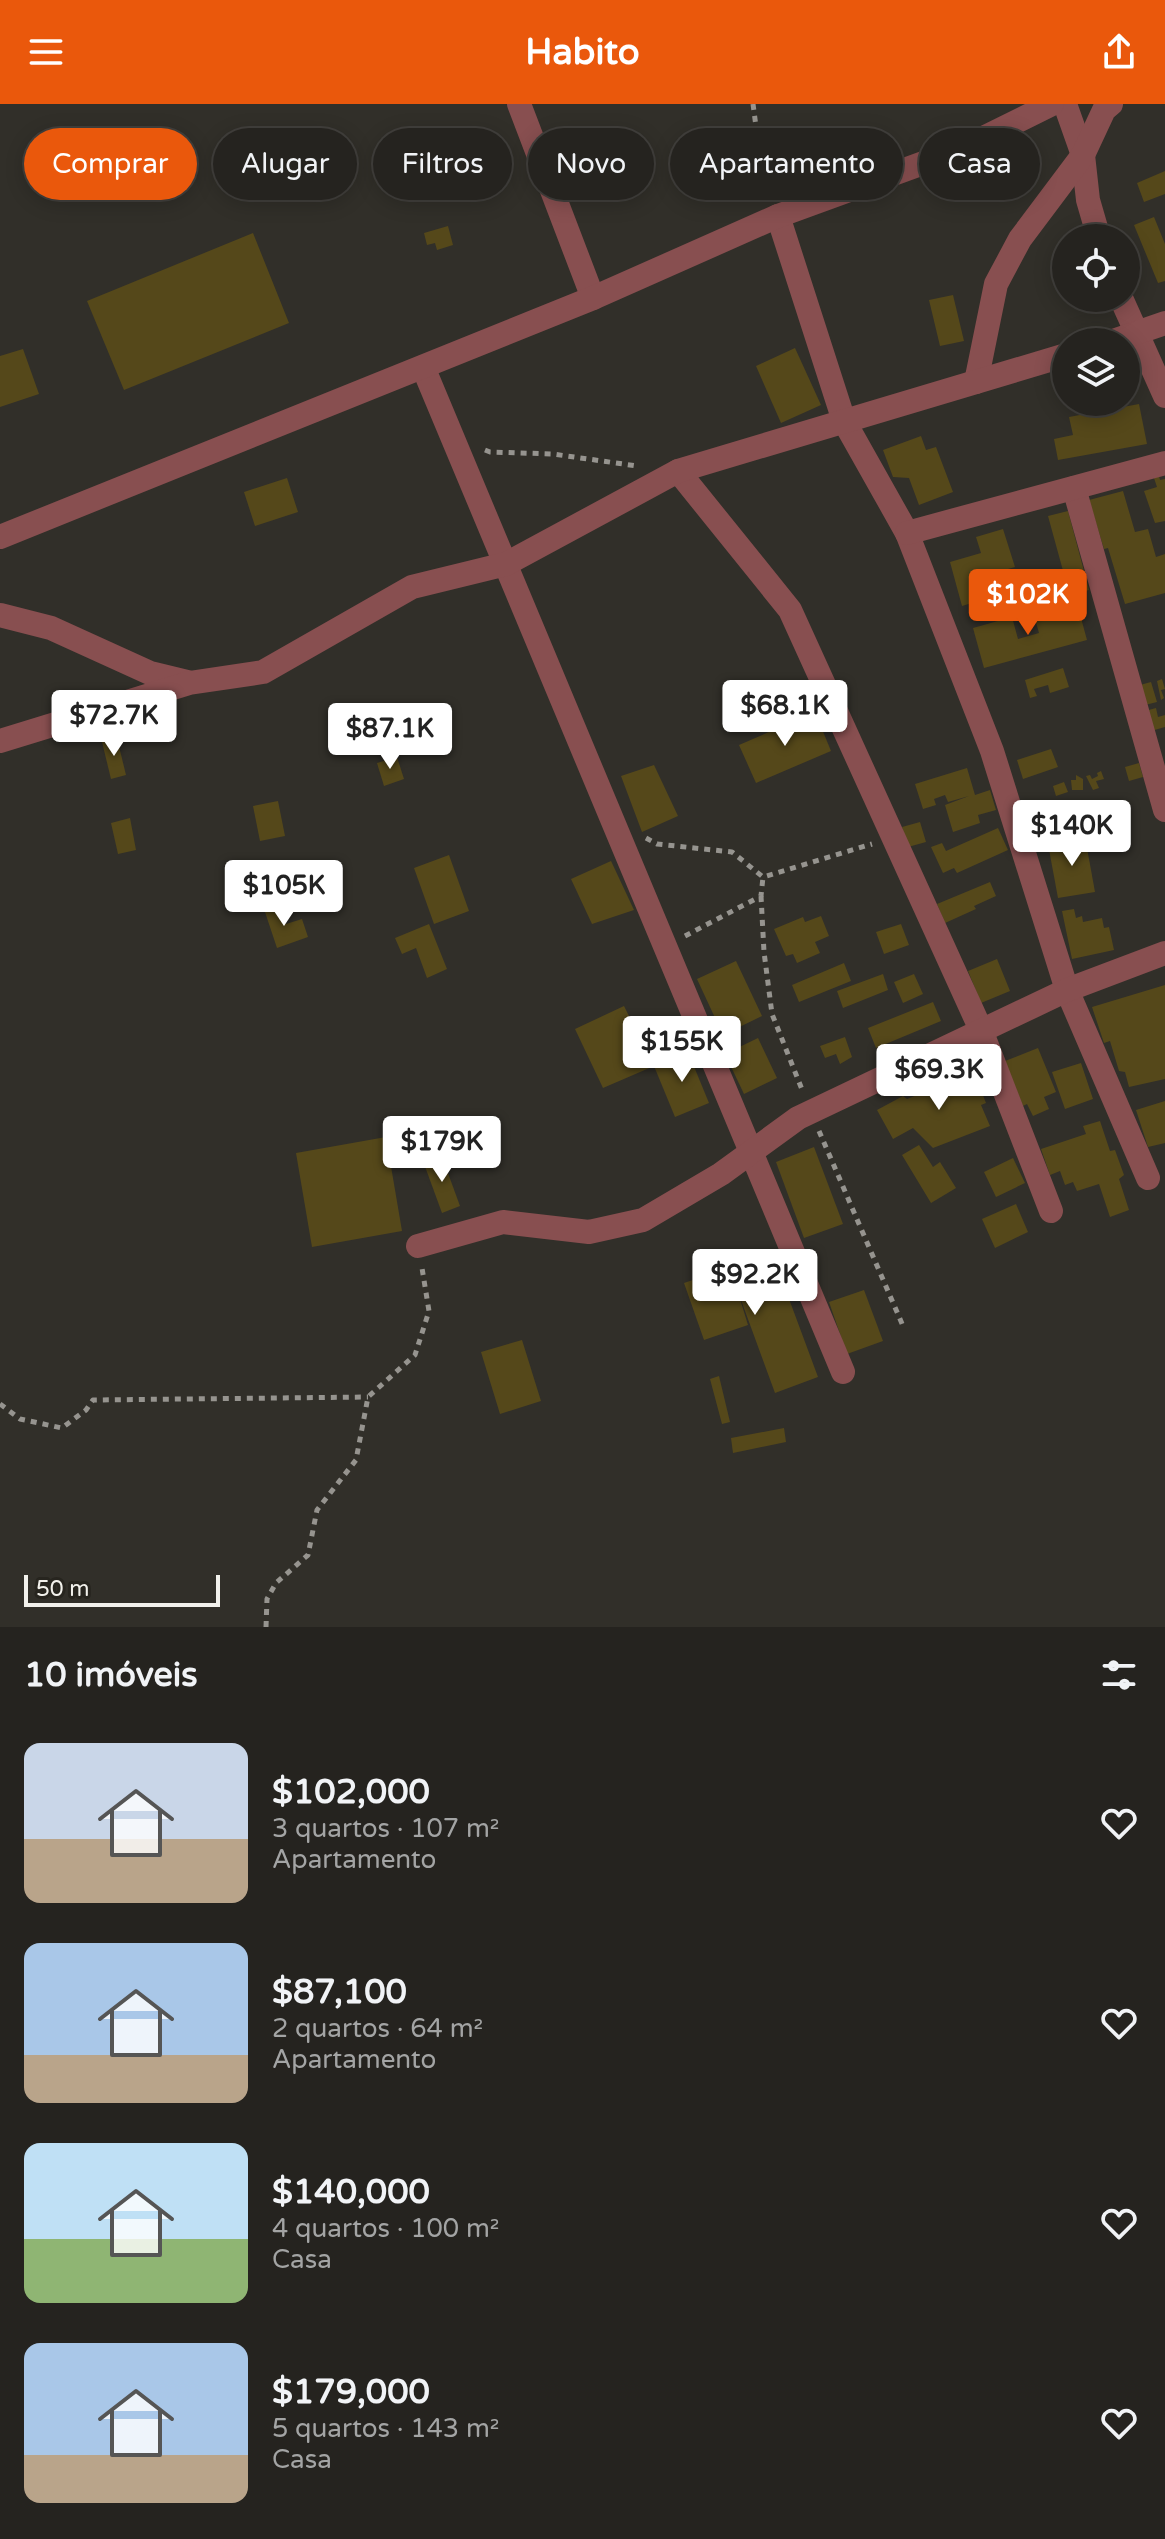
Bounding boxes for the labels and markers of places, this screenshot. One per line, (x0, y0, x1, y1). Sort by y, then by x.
pin: $102K (972, 569, 1084, 637)
pin: $68.1K (720, 680, 850, 748)
pin: $72.7K (49, 690, 179, 758)
pin: $87.1K (325, 703, 455, 771)
pin: $140K (1016, 800, 1128, 868)
pin: $105K (228, 860, 340, 928)
pin: $155K (626, 1016, 738, 1084)
pin: $69.3K (874, 1044, 1004, 1112)
pin: $179K (386, 1116, 498, 1184)
pin: $92.2K (690, 1249, 820, 1317)

